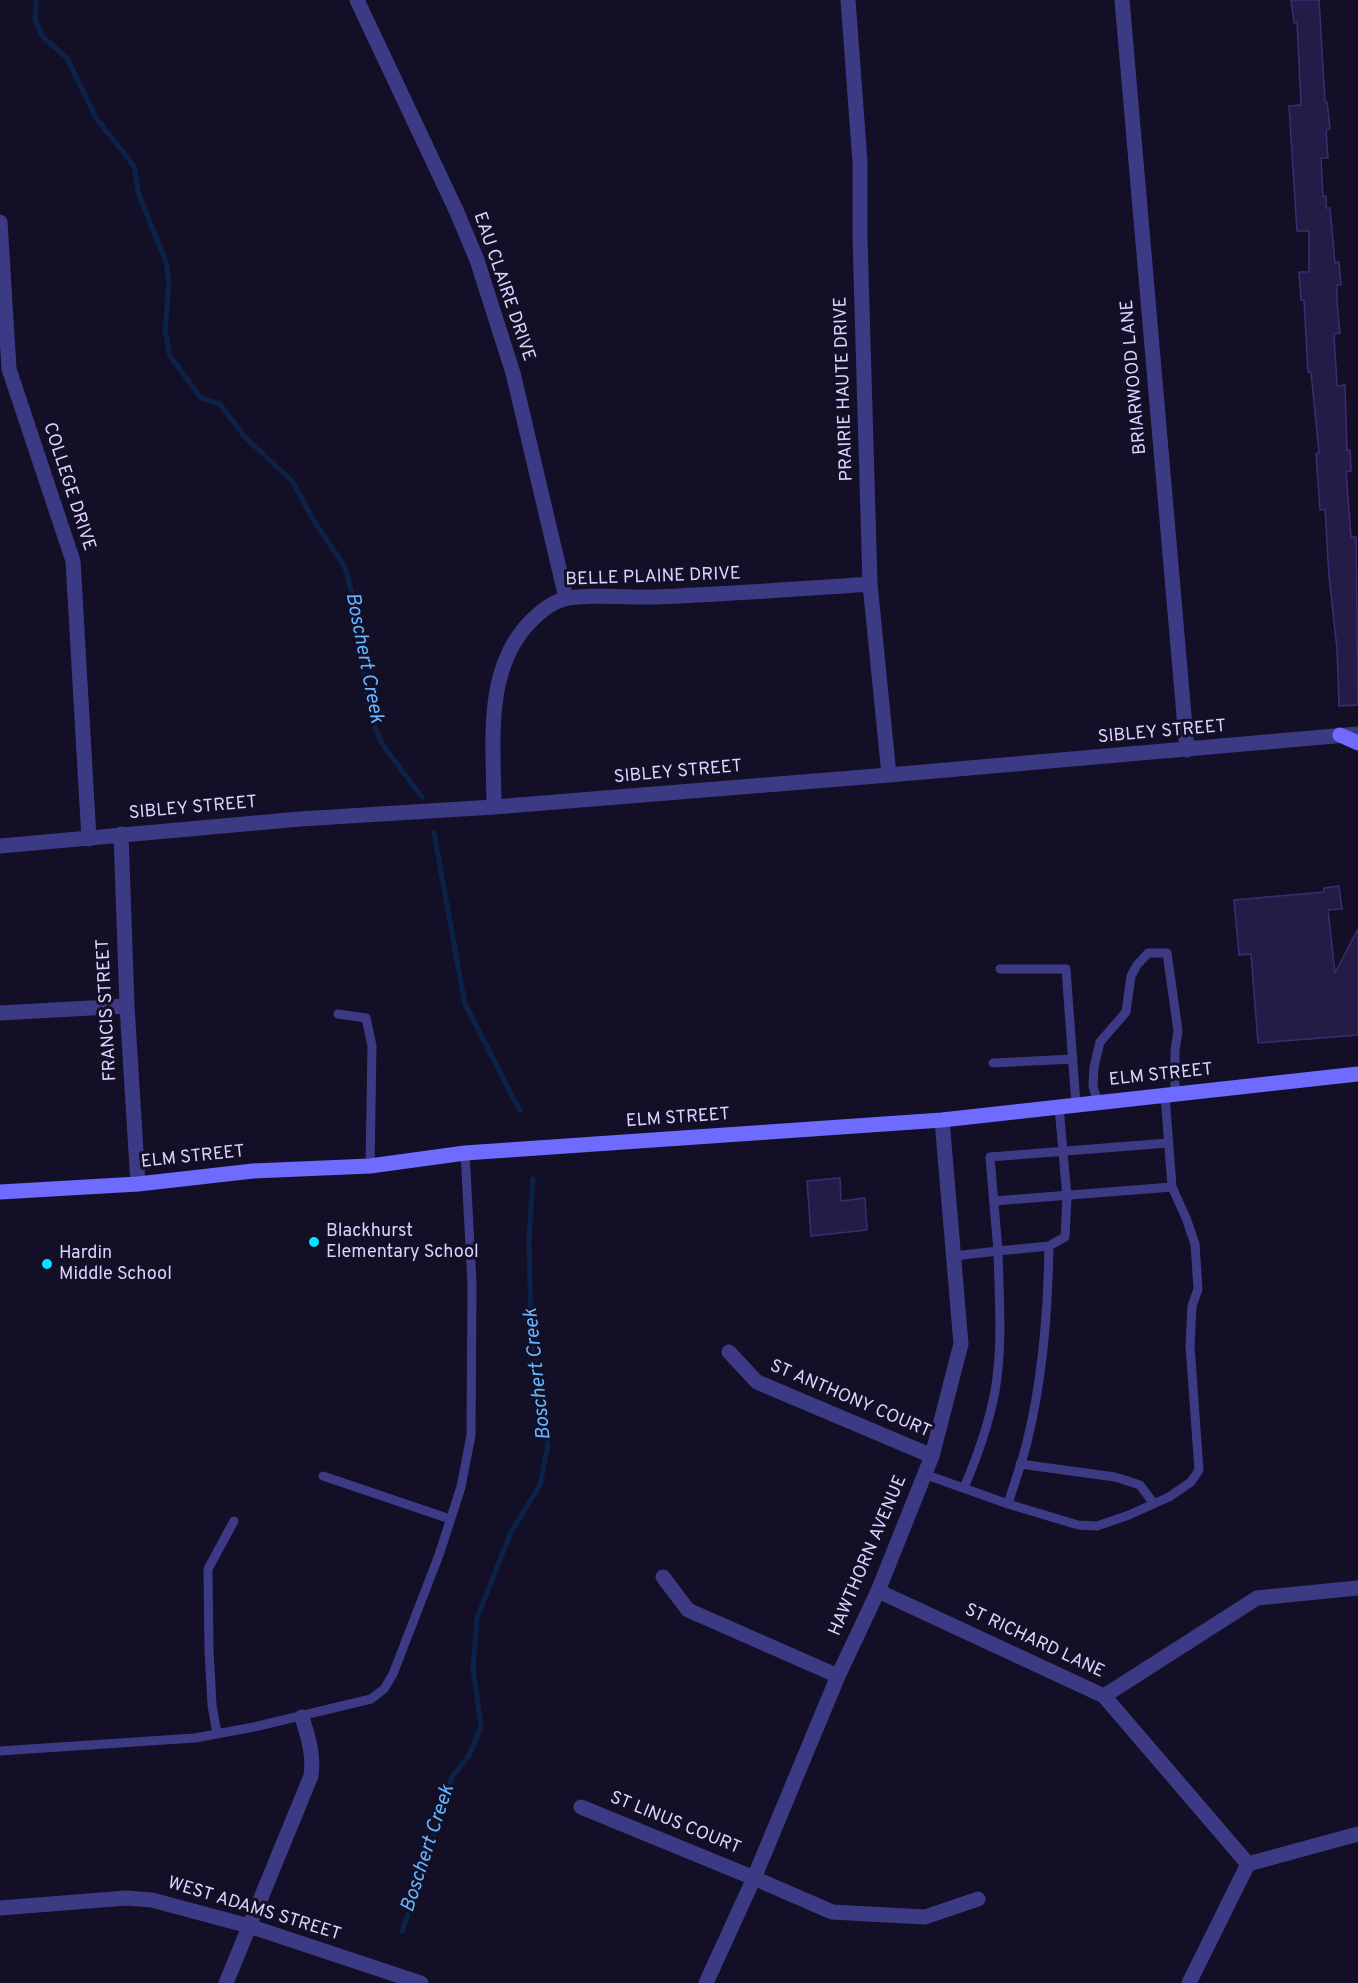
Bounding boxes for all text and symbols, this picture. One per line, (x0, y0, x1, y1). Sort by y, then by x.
street label: EAU CLAIRE DRIVE (467, 210, 539, 364)
street label: PRAIRIE HAUTE DRIVE (831, 296, 859, 482)
street label: BRIARWOOD LANE (1117, 299, 1153, 455)
street label: COLLEGE DRIVE (37, 420, 99, 554)
street label: BELLE PLAINE DRIVE (565, 564, 741, 592)
water label: Boschert Creek (339, 591, 387, 725)
street label: SIBLEY STREET (1097, 717, 1227, 749)
street label: SIBLEY STREET (613, 757, 743, 789)
street label: SIBLEY STREET (128, 793, 258, 825)
street label: FRANCIS STREET (93, 938, 123, 1082)
street label: ELM STREET (1108, 1060, 1214, 1092)
street label: ELM STREET (625, 1105, 731, 1133)
street label: ELM STREET (140, 1142, 246, 1174)
place label: Blackhurst Elementary School (326, 1221, 479, 1264)
marker: Blackhurst Elementary School (307, 1235, 321, 1249)
place label: Hardin Middle School (59, 1243, 172, 1286)
marker: Hardin Middle School (40, 1257, 54, 1271)
water label: Boschert Creek (520, 1307, 558, 1441)
street label: ST ANTHONY COURT (766, 1356, 934, 1444)
street label: HAWTHORN AVENUE (825, 1472, 913, 1640)
street label: ST RICHARD LANE (961, 1600, 1107, 1684)
water label: Boschert Creek (397, 1782, 461, 1916)
street label: ST LINUS COURT (606, 1788, 744, 1860)
street label: WEST ADAMS STREET (165, 1873, 343, 1947)

